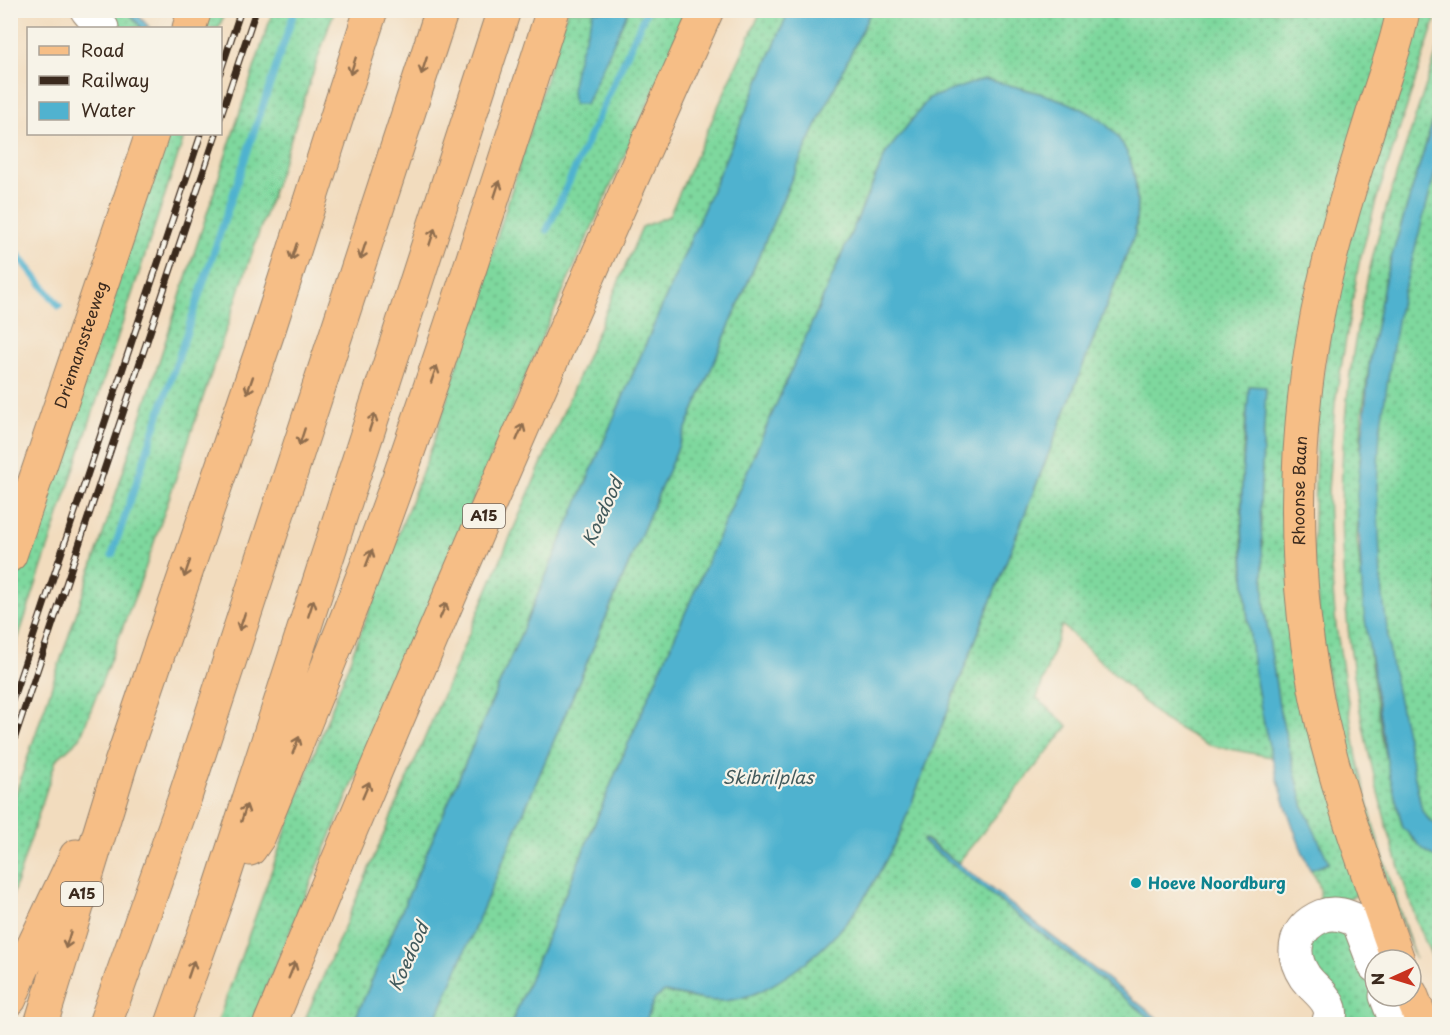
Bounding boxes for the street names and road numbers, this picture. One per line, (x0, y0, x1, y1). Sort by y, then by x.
street label: Driemanssteeweg (47, 277, 113, 411)
street label: Rhoonse Baan (1285, 435, 1312, 546)
road number: A15 (463, 504, 505, 528)
road number: A15 (61, 882, 103, 906)

